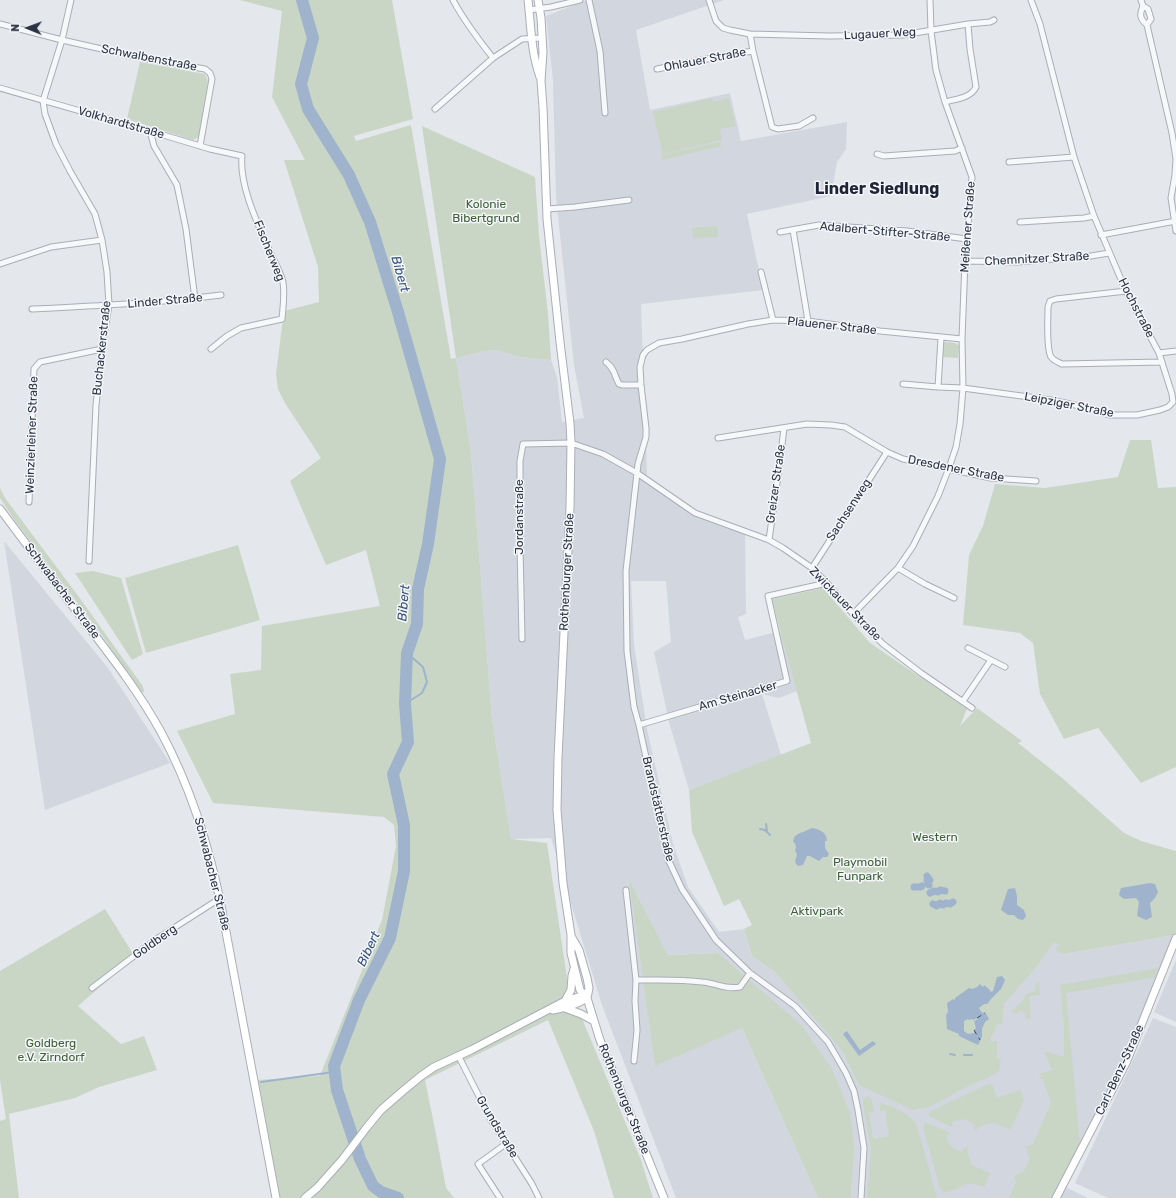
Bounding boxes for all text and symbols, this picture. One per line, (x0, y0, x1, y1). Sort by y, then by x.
north arrow (8, 8, 48, 48)
text: N (9, 24, 22, 32)
street label: Lugauer Weg (844, 25, 916, 43)
street label: Schwalbenstraße (100, 42, 198, 74)
street label: Ohlauer Straße (663, 45, 747, 75)
street label: Volkhardtstraße (76, 104, 166, 142)
district label: Linder Siedlung (815, 179, 939, 199)
street label: Meißener Straße (958, 181, 978, 273)
park label: Kolonie Bibertgrund (452, 198, 520, 226)
street label: Fischerweg (250, 218, 288, 284)
street label: Adalbert-Stifter-Straße (819, 219, 951, 245)
street label: Chemnitzer Straße (984, 249, 1090, 269)
water label: Bibert (387, 254, 413, 294)
street label: Hochstraße (1115, 276, 1157, 340)
street label: Linder Straße (127, 291, 203, 311)
street label: Buchackerstraße (90, 300, 114, 396)
street label: Plauener Straße (787, 314, 877, 338)
street label: Weinzierleiner Straße (23, 376, 41, 494)
street label: Leipziger Straße (1023, 389, 1115, 421)
street label: Greizer Straße (763, 444, 789, 524)
street label: Dresdener Straße (907, 453, 1005, 485)
street label: Sachsenweg (824, 476, 874, 544)
street label: Jordanstraße (513, 479, 527, 555)
street label: Rothenburger Straße (557, 513, 577, 631)
street label: Schwabacher Straße (21, 540, 103, 642)
street label: Zwickauer Straße (806, 564, 884, 644)
water label: Bibert (395, 584, 413, 622)
street label: Am Steinacker (697, 678, 779, 714)
street label: Brandstätterstraße (639, 755, 677, 863)
street label: Schwabacher Straße (191, 816, 233, 932)
park label: Western (912, 831, 958, 845)
park label: Playmobil Funpark (833, 856, 887, 884)
park label: Aktivpark (790, 905, 844, 919)
street label: Goldberg (130, 922, 180, 962)
water label: Bibert (354, 929, 384, 969)
street label: Carl-Benz-Straße (1093, 1022, 1147, 1118)
park label: Goldberg e.V. Zirndorf (17, 1037, 85, 1065)
street label: Rothenburger Straße (595, 1042, 653, 1156)
street label: Grundstraße (473, 1093, 521, 1161)

